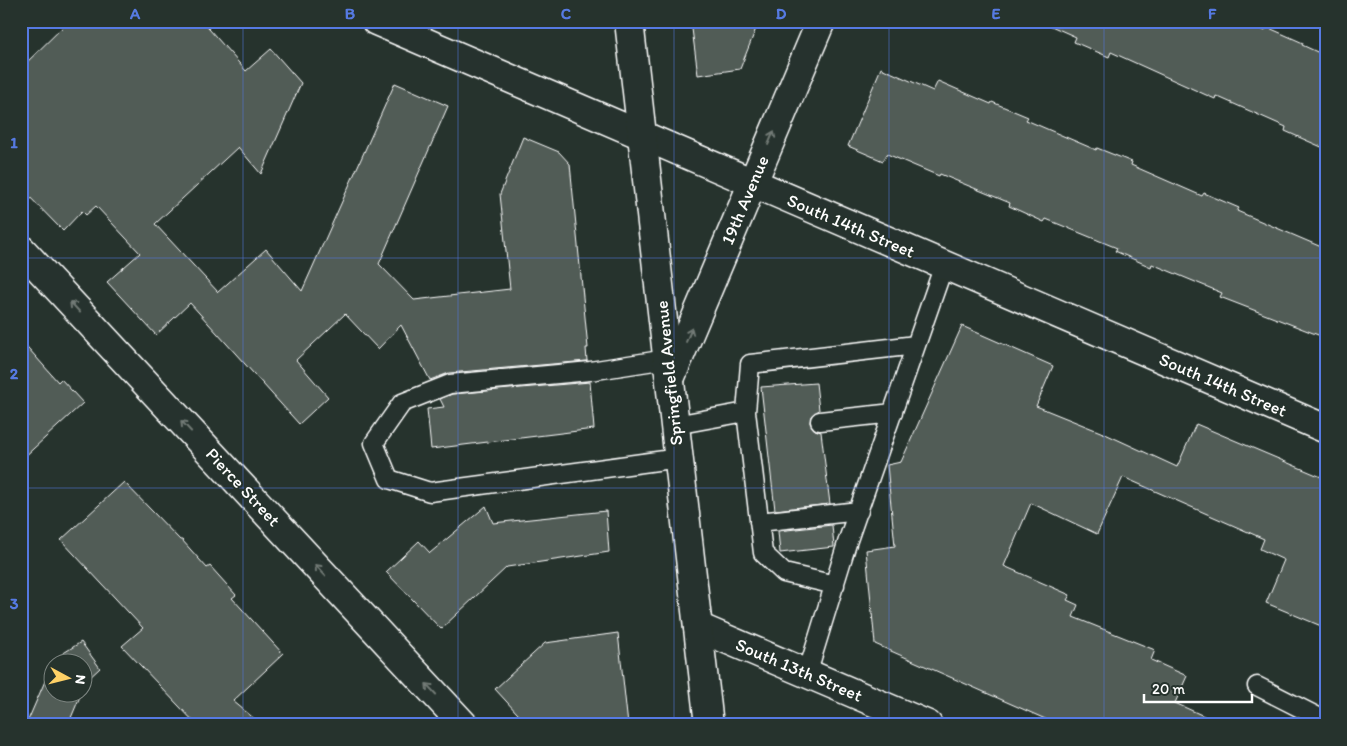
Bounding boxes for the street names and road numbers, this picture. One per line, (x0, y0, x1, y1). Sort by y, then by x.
street label: 19th Avenue (716, 152, 774, 248)
street label: South 14th Street (784, 189, 918, 263)
street label: Springfield Avenue (650, 299, 688, 447)
street label: South 14th Street (1156, 348, 1290, 422)
street label: Pierce Street (201, 443, 285, 531)
street label: South 13th Street (732, 633, 866, 707)

